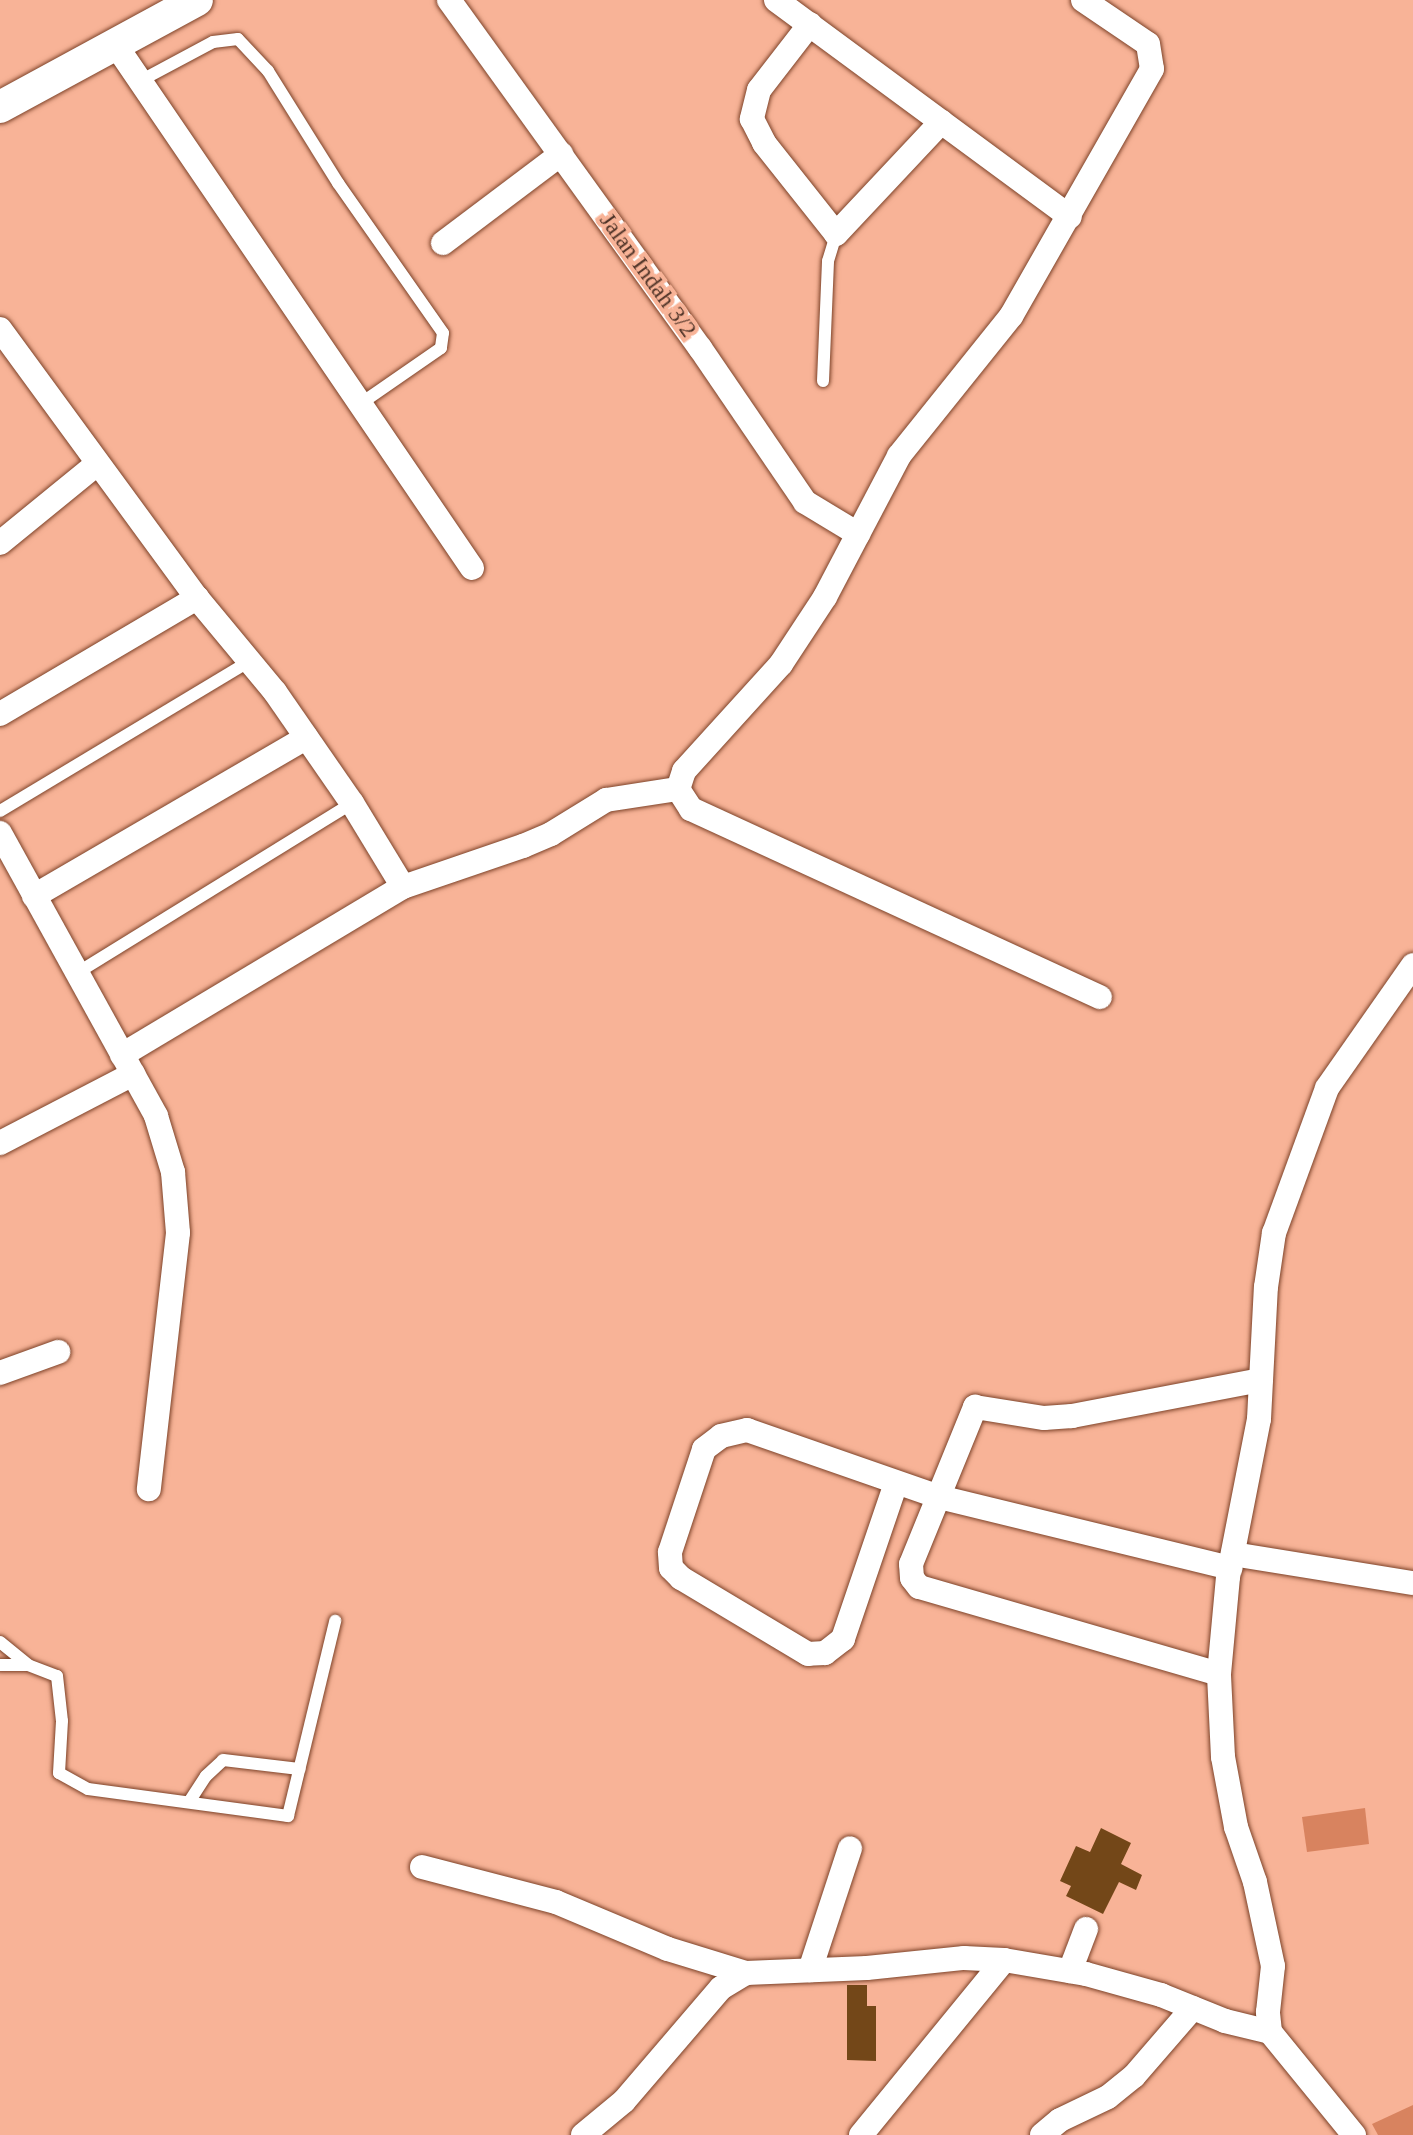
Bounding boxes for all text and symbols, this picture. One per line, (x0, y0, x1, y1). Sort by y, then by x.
street label: Jalan Indah 3/2 (593, 207, 703, 343)

